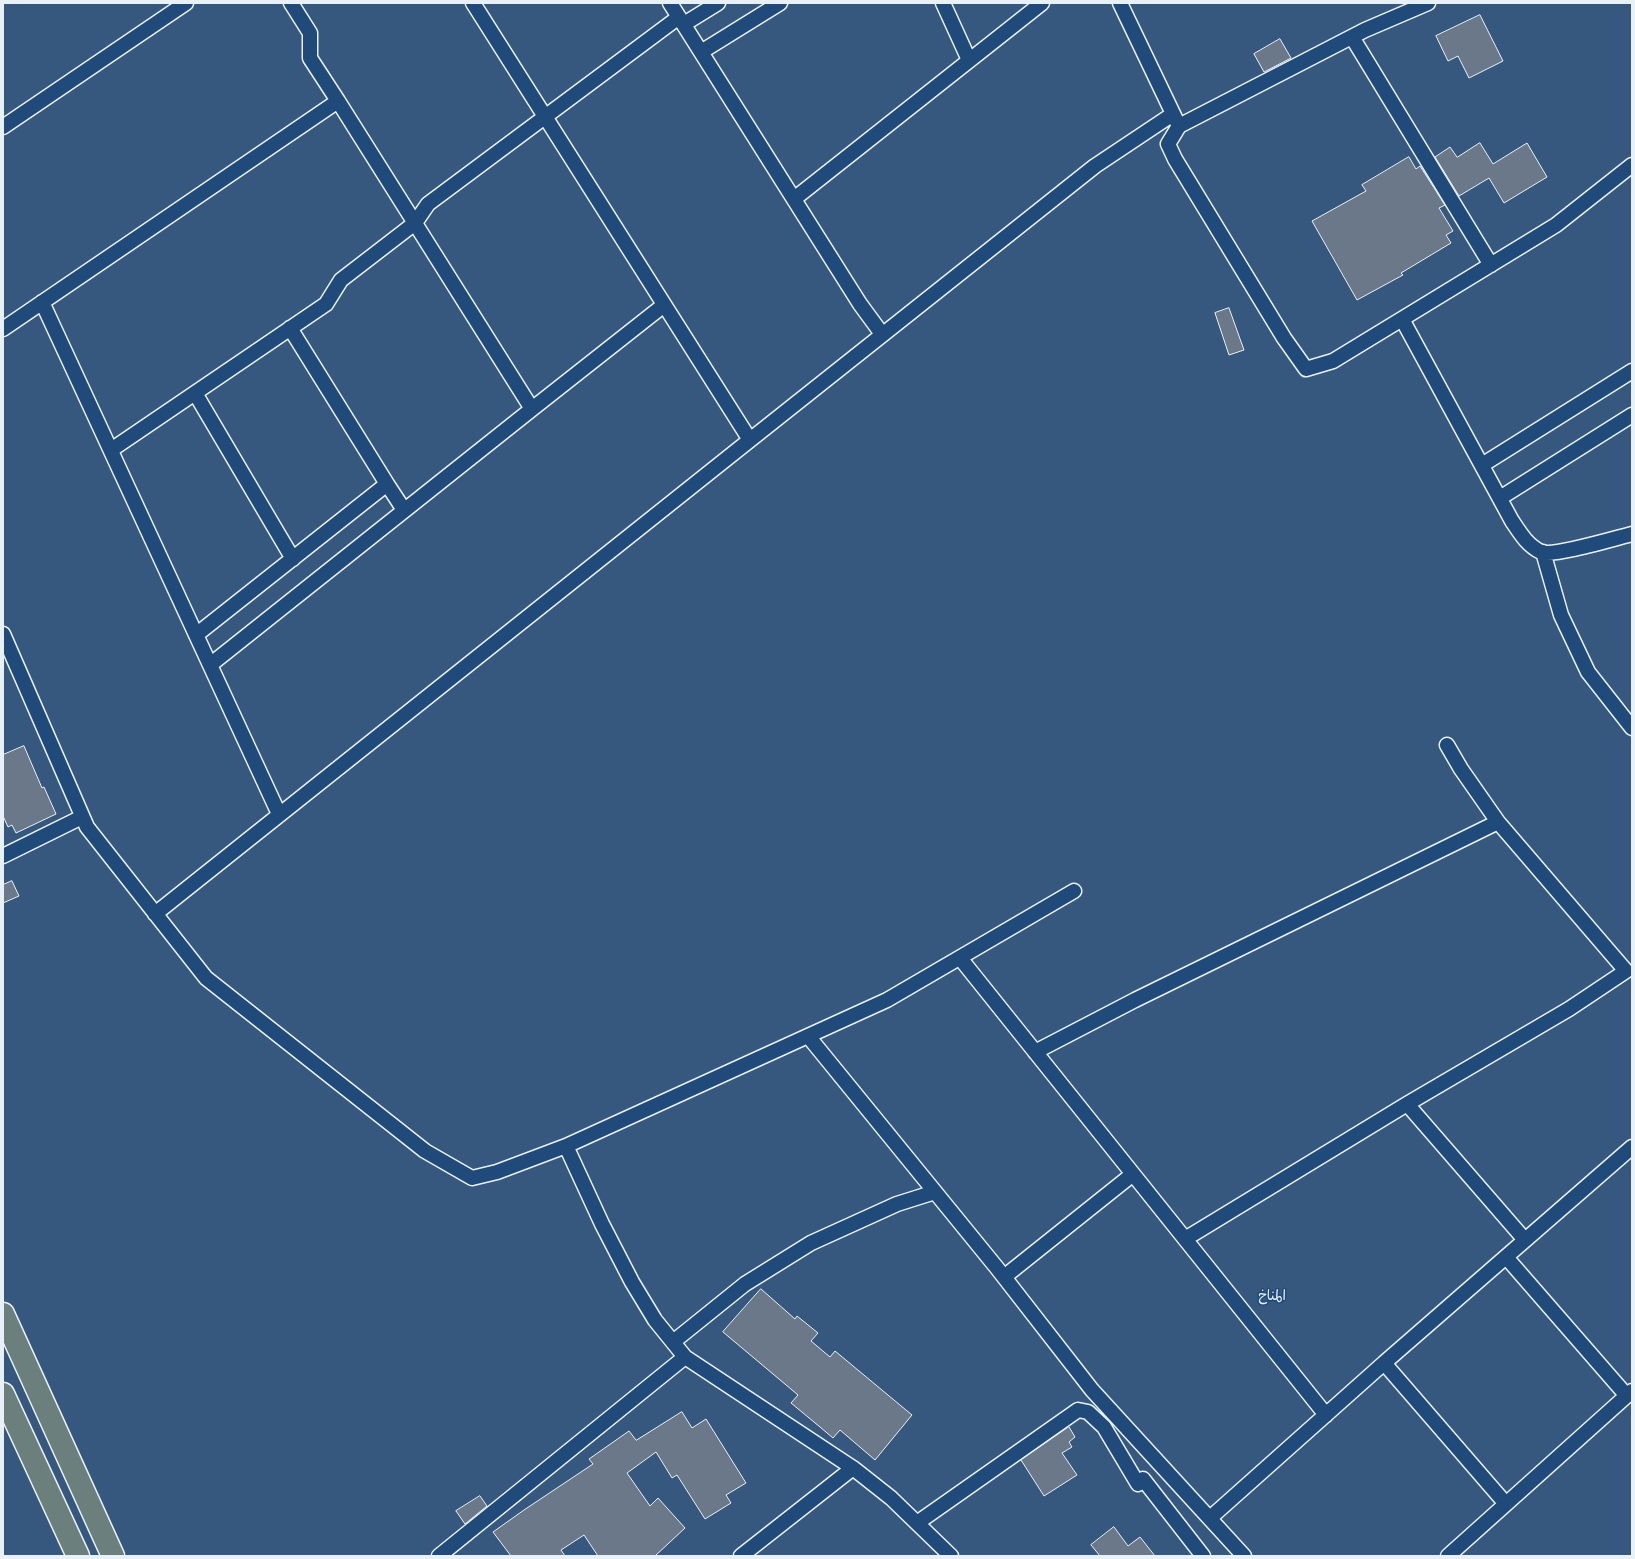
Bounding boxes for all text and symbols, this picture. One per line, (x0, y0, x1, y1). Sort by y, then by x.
district label: المناخ (1258, 1288, 1286, 1304)

